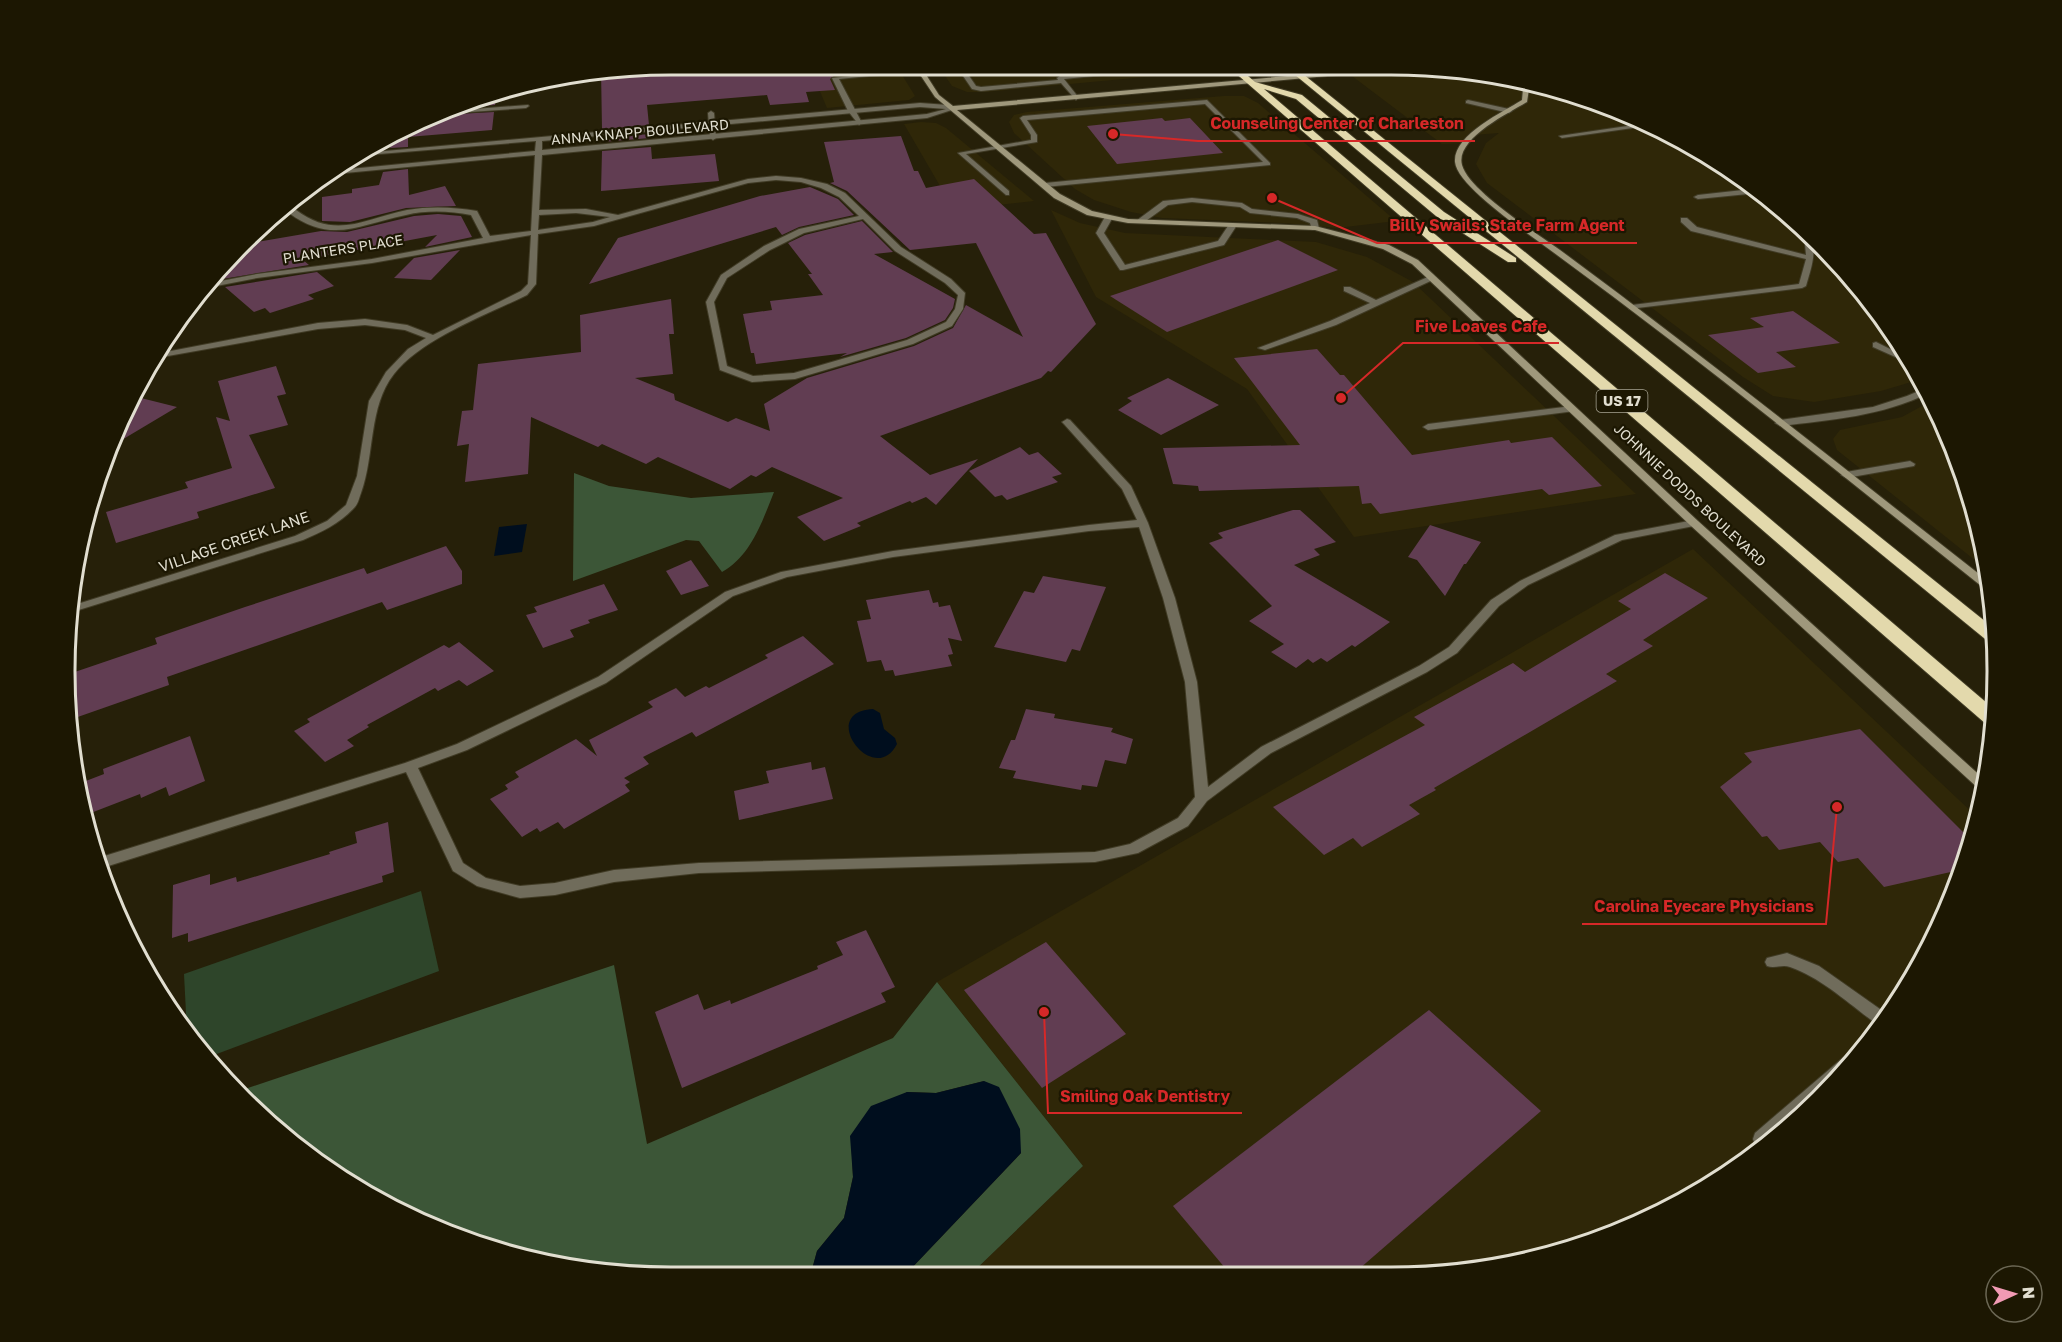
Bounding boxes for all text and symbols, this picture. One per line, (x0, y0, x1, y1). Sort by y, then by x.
callout: Counseling Center of Charleston (1198, 107, 1475, 141)
text: Counseling Center of Charleston (1210, 113, 1464, 133)
street label: ANNA KNAPP BOULEVARD (550, 115, 730, 148)
callout: Billy Swails: State Farm Agent (1377, 209, 1637, 243)
text: Billy Swails: State Farm Agent (1389, 215, 1625, 235)
street label: PLANTERS PLACE (282, 231, 404, 266)
callout: Five Loaves Cafe (1403, 309, 1559, 343)
text: Five Loaves Cafe (1415, 316, 1547, 336)
road number: US 17 (1596, 390, 1648, 412)
street label: JOHNNIE DODDS BOULEVARD (1611, 420, 1770, 570)
street label: VILLAGE CREEK LANE (156, 507, 311, 575)
callout: Carolina Eyecare Physicians (1582, 890, 1826, 924)
text: Carolina Eyecare Physicians (1594, 896, 1814, 916)
callout: Smiling Oak Dentistry (1048, 1079, 1242, 1113)
text: Smiling Oak Dentistry (1060, 1086, 1230, 1106)
north arrow (1984, 1264, 2044, 1324)
text: N (2019, 1286, 2039, 1300)

